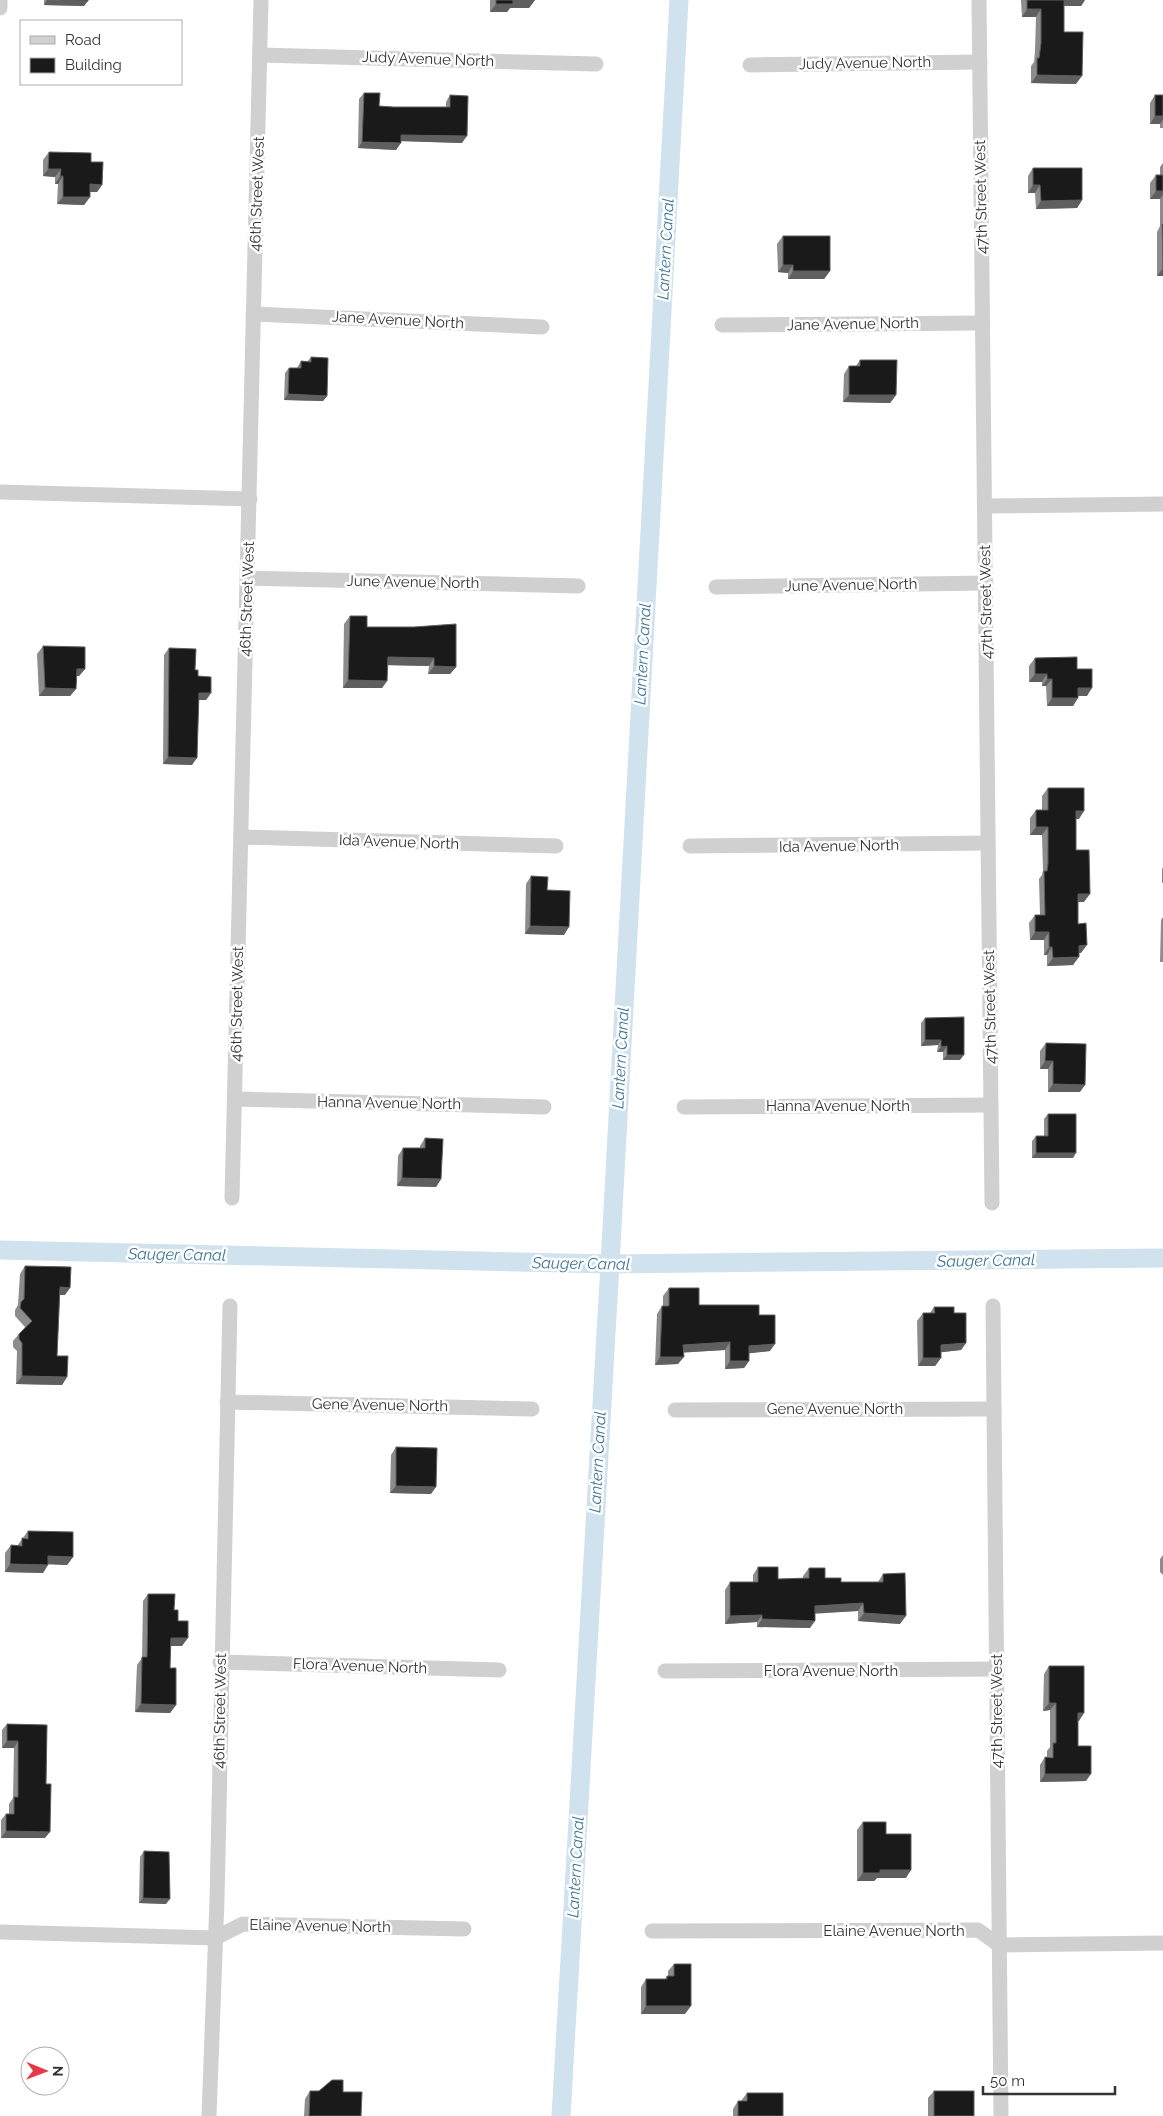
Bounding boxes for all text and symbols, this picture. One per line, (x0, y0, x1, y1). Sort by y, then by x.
legend (20, 20, 182, 85)
text: Road (65, 31, 101, 49)
street label: Judy Avenue North (362, 48, 494, 70)
street label: Judy Avenue North (799, 53, 931, 73)
text: Building (65, 56, 122, 74)
street label: 46th Street West (246, 136, 268, 252)
street label: 47th Street West (971, 140, 991, 254)
water label: Lantern Canal (653, 198, 678, 300)
street label: Jane Avenue North (332, 308, 464, 332)
street label: Jane Avenue North (787, 314, 919, 334)
street label: 46th Street West (236, 541, 258, 657)
street label: 47th Street West (976, 545, 996, 659)
street label: June Avenue North (346, 572, 480, 592)
street label: June Avenue North (784, 575, 918, 595)
water label: Lantern Canal (630, 603, 655, 705)
street label: Ida Avenue North (339, 831, 459, 853)
street label: Ida Avenue North (779, 836, 899, 856)
street label: 46th Street West (227, 946, 247, 1062)
street label: 47th Street West (980, 950, 1000, 1064)
water label: Lantern Canal (608, 1007, 633, 1109)
street label: Hanna Avenue North (317, 1093, 461, 1113)
street label: Hanna Avenue North (766, 1097, 910, 1115)
water label: Sauger Canal (127, 1244, 226, 1265)
water label: Sauger Canal (936, 1250, 1035, 1271)
water label: Sauger Canal (531, 1253, 630, 1274)
street label: Gene Avenue North (312, 1395, 448, 1415)
street label: Gene Avenue North (767, 1400, 903, 1418)
water label: Lantern Canal (585, 1411, 610, 1513)
street label: 46th Street West (210, 1653, 230, 1769)
street label: 47th Street West (988, 1654, 1006, 1768)
street label: Flora Avenue North (292, 1655, 428, 1677)
street label: Flora Avenue North (764, 1662, 898, 1680)
water label: Lantern Canal (563, 1816, 588, 1918)
street label: Elaine Avenue North (249, 1916, 391, 1936)
street label: Elaine Avenue North (823, 1922, 965, 1940)
north arrow (20, 2046, 70, 2096)
scale bar (983, 2064, 1116, 2096)
text: N (50, 2066, 66, 2077)
text: 50 m (990, 2072, 1025, 2090)

